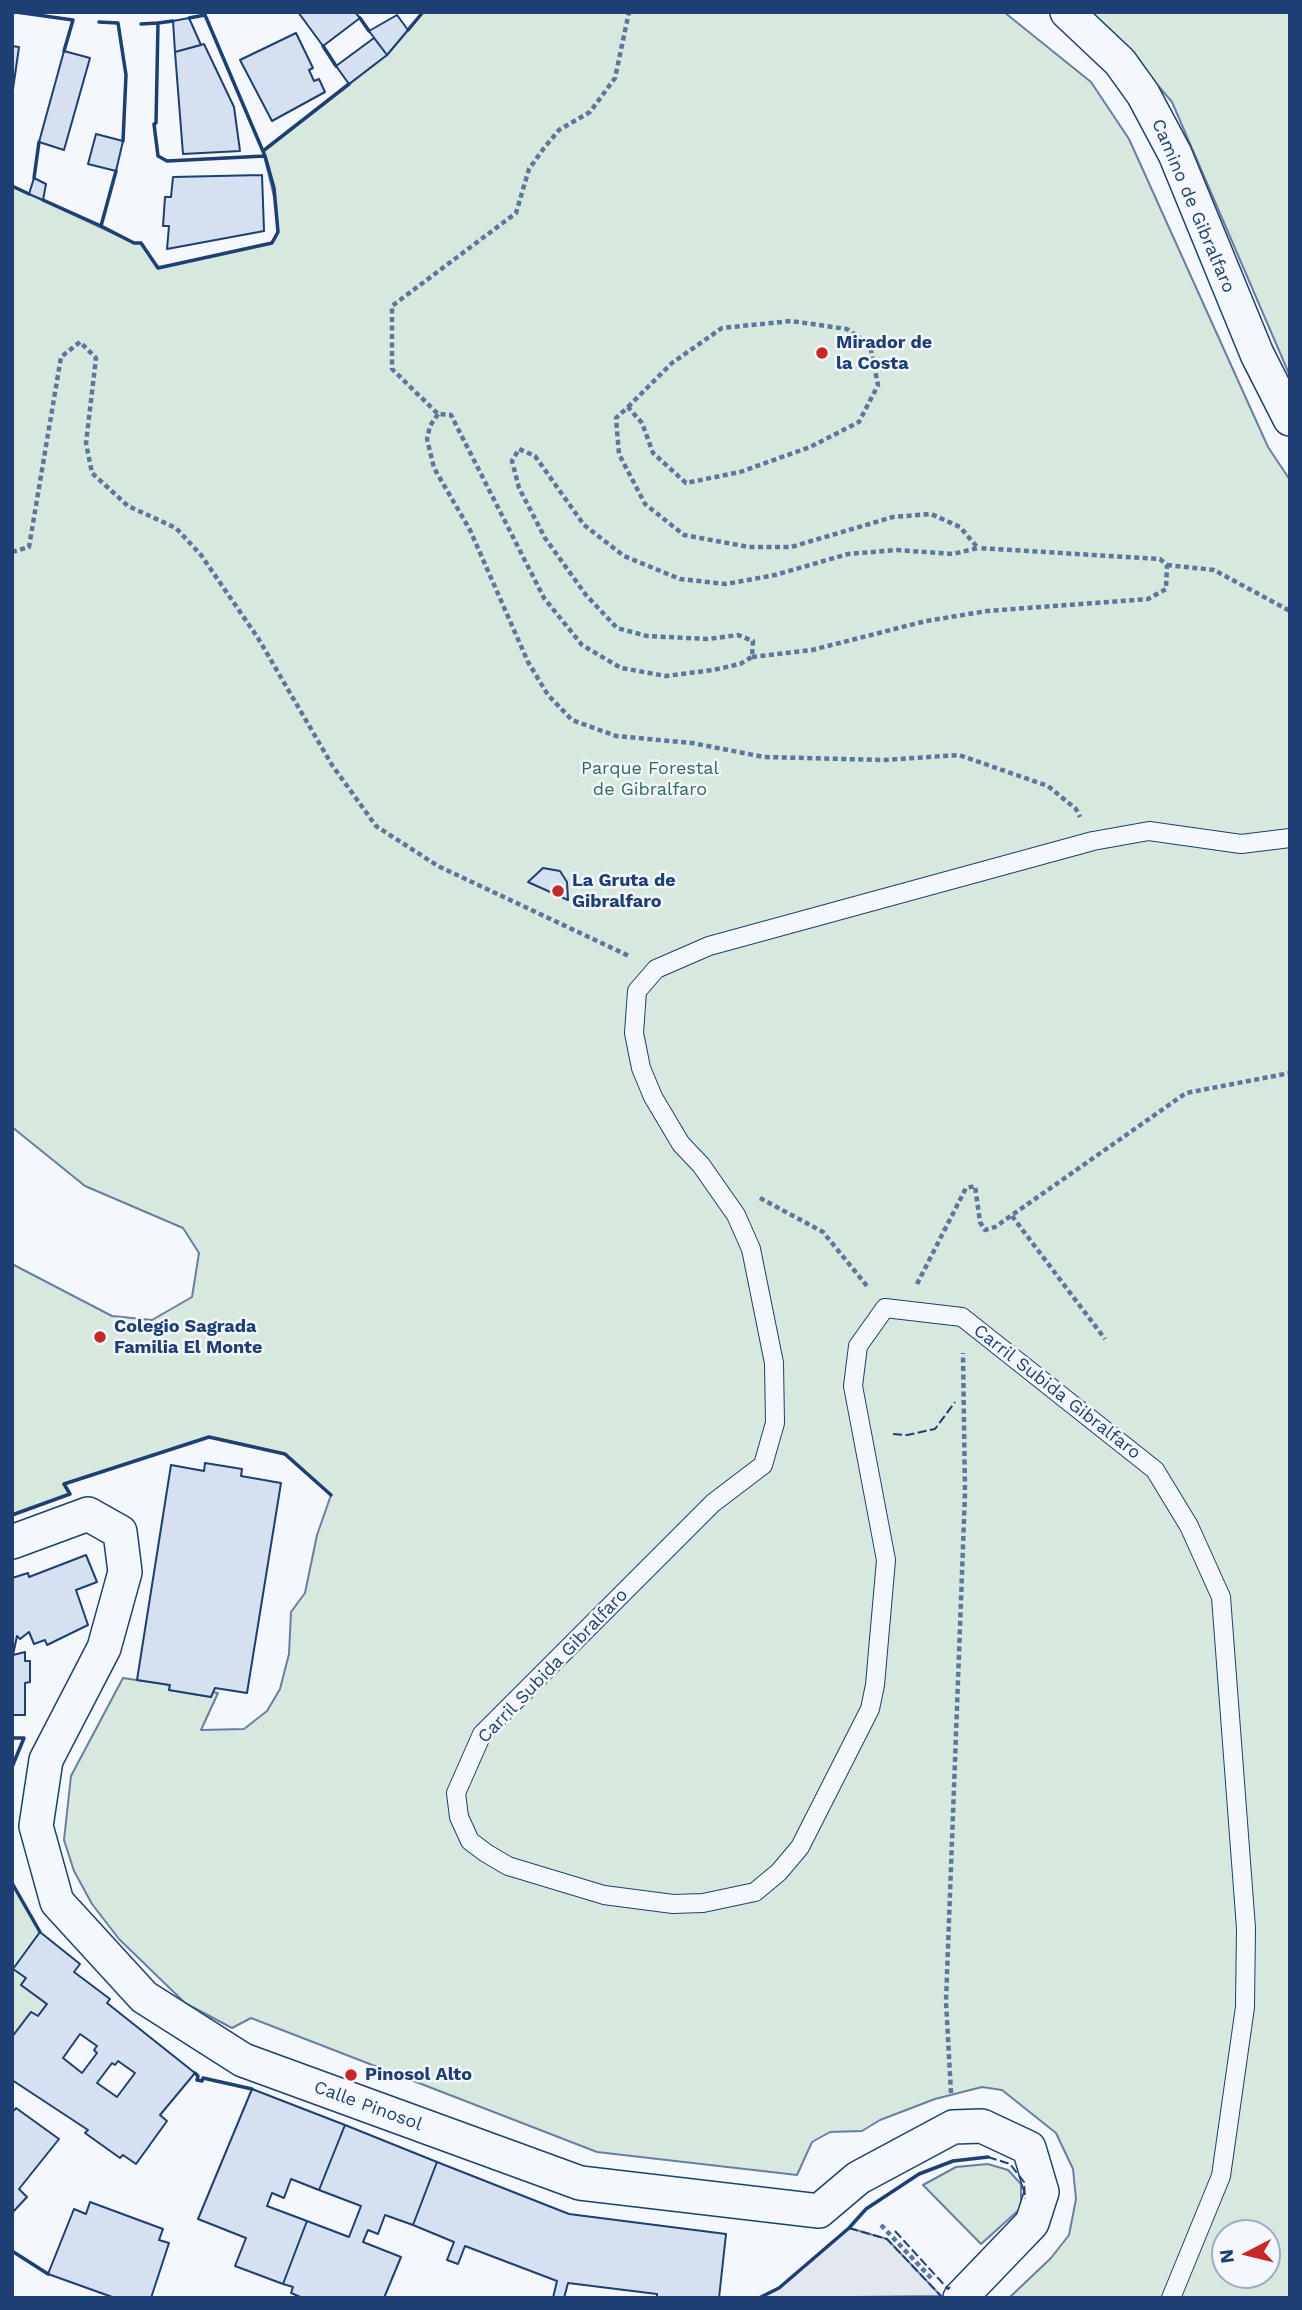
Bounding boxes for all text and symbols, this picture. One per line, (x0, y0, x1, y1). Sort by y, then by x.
street label: Camino de Gibralfaro (1147, 116, 1239, 296)
place label: Mirador de la Costa (836, 332, 932, 374)
marker: Mirador de la Costa (814, 345, 830, 361)
park label: Parque Forestal de Gibralfaro (581, 758, 719, 800)
place label: La Gruta de Gibralfaro (572, 870, 676, 912)
marker: La Gruta de Gibralfaro (550, 883, 566, 899)
place label: Colegio Sagrada Familia El Monte (114, 1316, 262, 1358)
street label: Carril Subida Gibralfaro (969, 1320, 1145, 1464)
marker: Colegio Sagrada Familia El Monte (92, 1329, 108, 1345)
street label: Carril Subida Gibralfaro (474, 1584, 632, 1748)
place label: Pinosol Alto (365, 2064, 472, 2086)
marker: Pinosol Alto (343, 2067, 359, 2083)
street label: Calle Pinosol (311, 2076, 425, 2136)
north arrow (1211, 2219, 1281, 2289)
text: N (1214, 2248, 1239, 2265)

